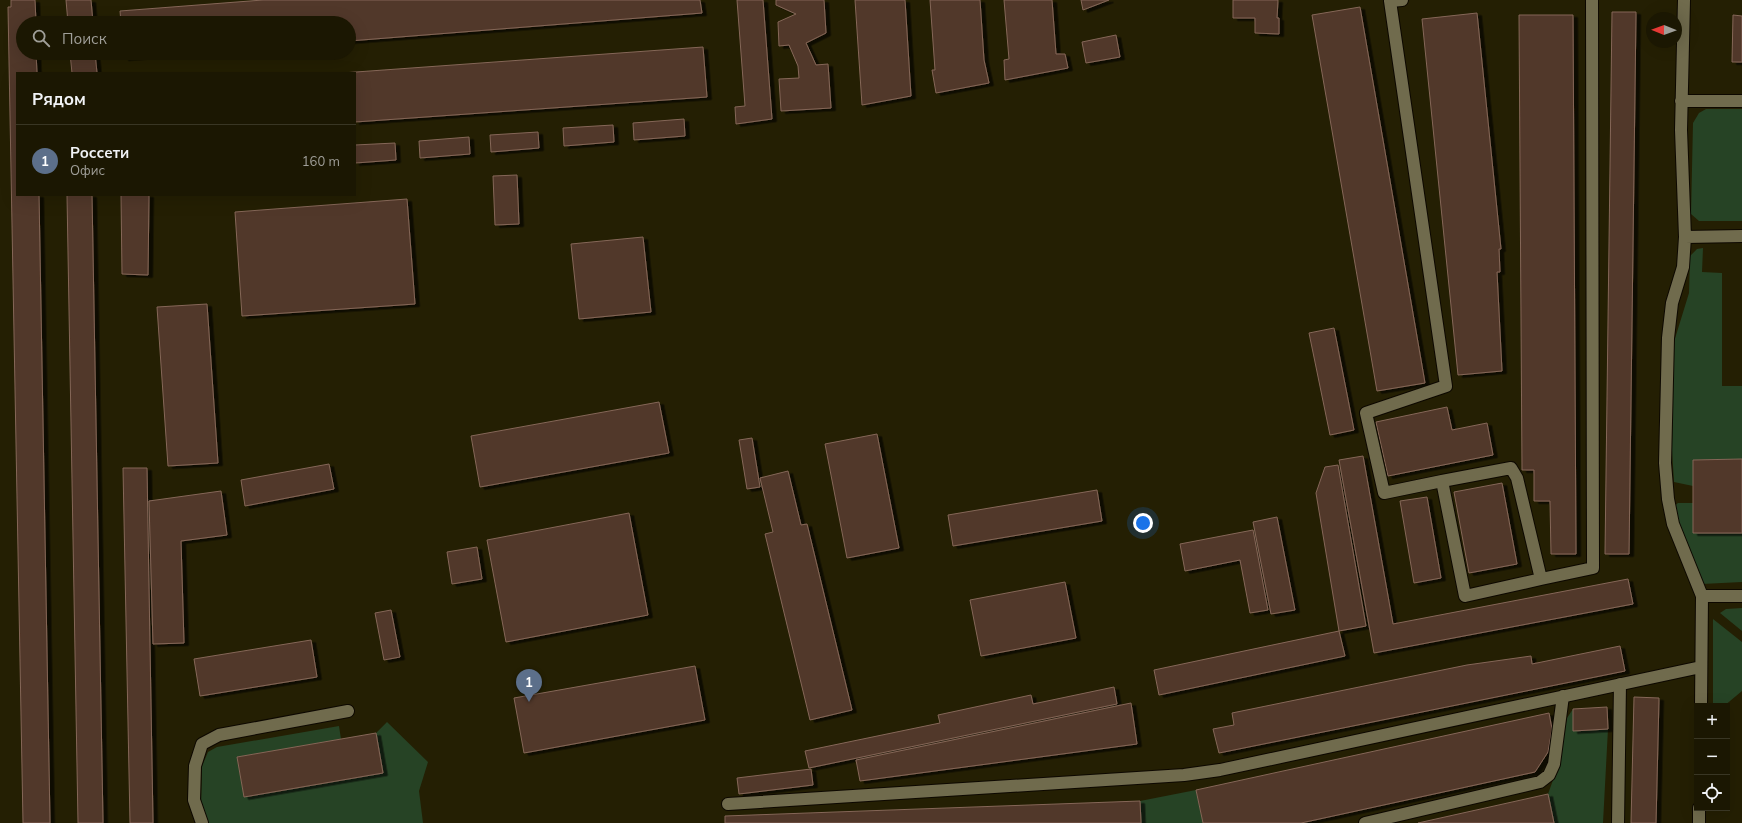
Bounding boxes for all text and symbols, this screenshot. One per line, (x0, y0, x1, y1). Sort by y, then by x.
north arrow (1646, 12, 1682, 48)
search box (16, 16, 356, 60)
icon: search (30, 27, 52, 49)
text: Поиск (62, 29, 107, 48)
text: Рядом (32, 88, 86, 109)
text: Россети (70, 143, 129, 162)
text: 1 (41, 153, 49, 169)
text: 160 m (302, 153, 340, 169)
text: Офис (70, 162, 105, 178)
your location (1133, 513, 1153, 533)
pin: 1 (516, 669, 542, 702)
map controls (1694, 703, 1730, 811)
button: + (1694, 703, 1730, 739)
button: − (1694, 739, 1730, 775)
button: locate (1694, 775, 1730, 811)

